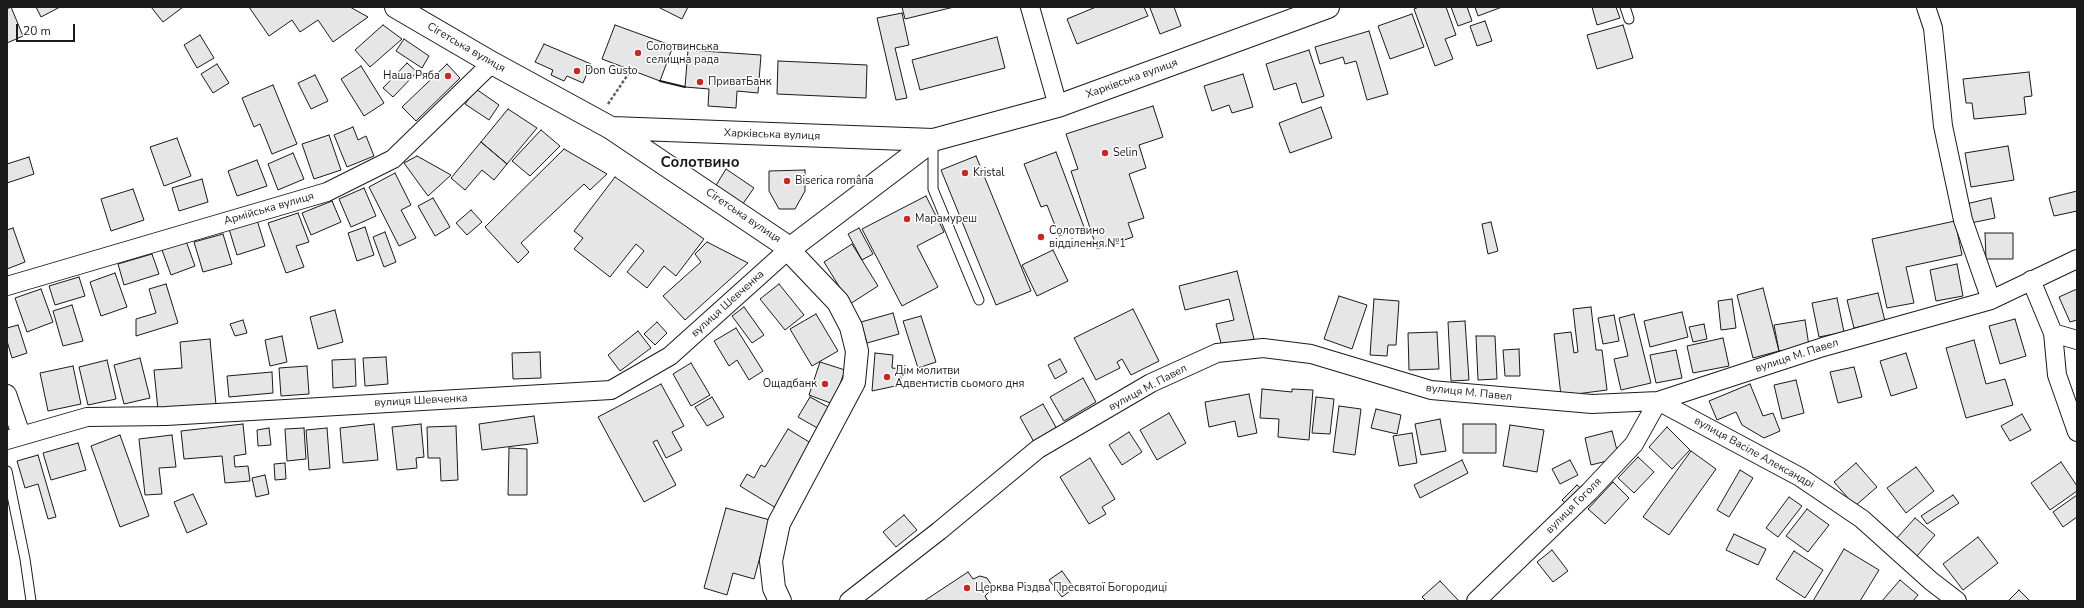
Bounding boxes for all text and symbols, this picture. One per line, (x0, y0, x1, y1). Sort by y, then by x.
scale bar (18, 16, 77, 42)
street label: Сігетська вулиця (425, 20, 507, 76)
text: 20 m (23, 23, 51, 39)
place label: Солотвинська селищна рада (646, 40, 719, 66)
marker: Солотвинська селищна рада (633, 48, 643, 58)
street label: Харківська вулиця (1084, 56, 1180, 102)
place label: Don Gusto (585, 64, 638, 78)
marker: Don Gusto (572, 66, 582, 76)
place label: Наша Ряба (383, 69, 440, 83)
marker: Наша Ряба (443, 71, 453, 81)
place label: ПриватБанк (708, 75, 772, 89)
marker: ПриватБанк (695, 77, 705, 87)
street label: Харківська вулиця (724, 127, 820, 143)
place label: Selin (1113, 146, 1138, 160)
marker: Selin (1100, 148, 1110, 158)
district label: Солотвино (660, 154, 740, 172)
place label: Kristal (973, 166, 1005, 180)
marker: Kristal (960, 168, 970, 178)
place label: Biserica româna (795, 174, 874, 188)
marker: Biserica româna (782, 176, 792, 186)
street label: Сігетська вулиця (703, 186, 783, 246)
street label: Армійська вулиця (222, 190, 316, 228)
place label: Марамуреш (915, 212, 977, 226)
marker: Марамуреш (902, 214, 912, 224)
place label: Солотвино відділення №1 (1049, 224, 1126, 250)
marker: Солотвино відділення №1 (1036, 232, 1046, 242)
street label: вулиця Шевченка (689, 268, 767, 340)
street label: вулиця М. Павел (1754, 336, 1840, 376)
street label: вулиця М. Павел (1107, 362, 1189, 414)
place label: Дім молитви Адвентистів сьомого дня (895, 364, 1024, 390)
marker: Дім молитви Адвентистів сьомого дня (882, 372, 892, 382)
place label: Ощадбанк (763, 377, 817, 391)
marker: Ощадбанк (820, 379, 830, 389)
street label: вулиця М. Павел (1425, 382, 1513, 404)
street label: вулиця Шевченка (374, 392, 468, 410)
street label: вулиця Васіле Александрі (1692, 414, 1816, 492)
street label: вулиця Гоголя (1543, 475, 1605, 537)
place label: Церква Різдва Пресвятої Богородиці (975, 581, 1167, 595)
marker: Церква Різдва Пресвятої Богородиці (962, 583, 972, 593)

